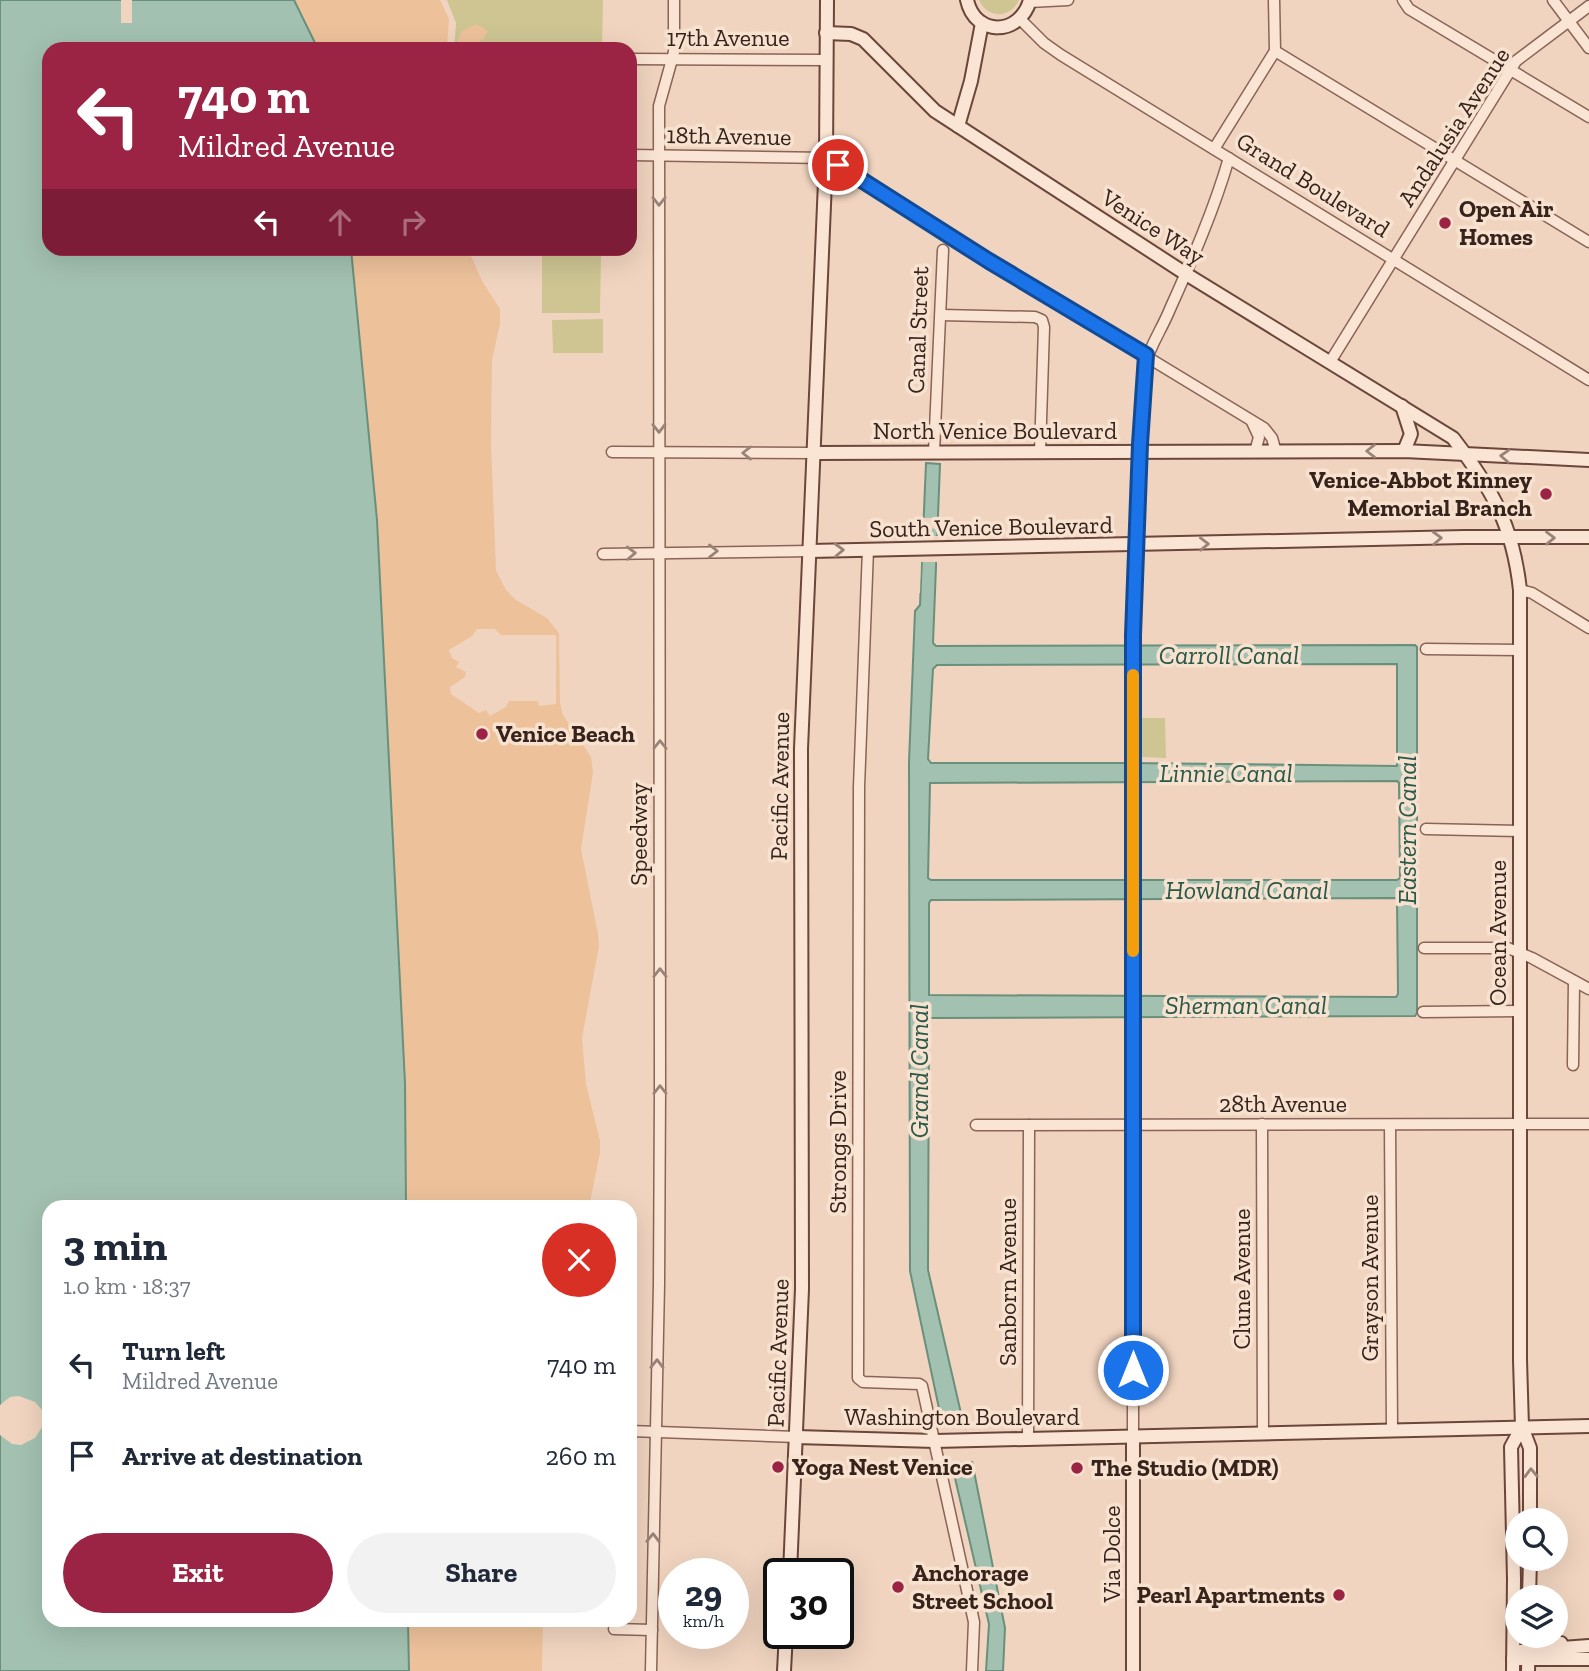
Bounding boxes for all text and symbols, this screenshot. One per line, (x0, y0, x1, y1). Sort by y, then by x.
street label: 17th Avenue (667, 23, 790, 52)
street label: Andalusia Avenue (1391, 42, 1516, 212)
text: 740 m (178, 67, 310, 126)
icon: left (63, 70, 154, 161)
street label: 18th Avenue (666, 120, 792, 151)
street label: Grand Boulevard (1231, 126, 1395, 243)
text: Mildred Avenue (178, 127, 395, 165)
pin (808, 135, 868, 195)
icon: arrive (819, 146, 857, 184)
street label: Venice Way (1095, 182, 1211, 271)
place label: Open Air Homes (1459, 194, 1554, 251)
one-way arrow (651, 195, 666, 206)
icon: left (248, 203, 286, 241)
icon: ahead (321, 203, 359, 241)
icon: right (394, 203, 432, 241)
marker: Open Air Homes (1437, 215, 1453, 231)
street label: Canal Street (901, 266, 934, 394)
street label: North Venice Boulevard (873, 416, 1117, 445)
one-way arrow (651, 423, 667, 434)
one-way arrow (1366, 443, 1376, 459)
one-way arrow (741, 445, 752, 460)
one-way arrow (1499, 448, 1510, 463)
place label: Venice-Abbot Kinney Memorial Branch (1309, 465, 1532, 522)
marker: Venice-Abbot Kinney Memorial Branch (1538, 486, 1554, 502)
street label: South Venice Boulevard (869, 510, 1113, 543)
one-way arrow (1545, 530, 1555, 546)
one-way arrow (1432, 531, 1443, 546)
one-way arrow (1199, 537, 1210, 552)
one-way arrow (834, 542, 845, 557)
one-way arrow (708, 543, 719, 559)
one-way arrow (626, 545, 637, 560)
water label: Carroll Canal (1159, 639, 1299, 671)
street label: Pacific Avenue (764, 711, 795, 861)
place label: Venice Beach (496, 719, 635, 748)
marker: Venice Beach (474, 726, 490, 742)
one-way arrow (652, 739, 667, 750)
water label: Eastern Canal (1391, 755, 1423, 905)
water label: Linnie Canal (1159, 757, 1293, 789)
street label: Speedway (624, 782, 653, 886)
street label: Ocean Avenue (1483, 860, 1512, 1006)
water label: Howland Canal (1165, 874, 1329, 906)
one-way arrow (652, 967, 668, 977)
water label: Sherman Canal (1165, 989, 1327, 1021)
water label: Grand Canal (903, 1004, 935, 1138)
street label: Strongs Drive (823, 1070, 852, 1214)
one-way arrow (652, 1084, 668, 1094)
street label: 28th Avenue (1219, 1089, 1347, 1118)
street label: Grayson Avenue (1355, 1194, 1384, 1362)
street label: Sanborn Avenue (993, 1198, 1022, 1366)
street label: Clune Avenue (1227, 1208, 1256, 1350)
text: 3 min (63, 1220, 168, 1271)
button: close (542, 1223, 616, 1297)
text: 1.0 km · 18:37 (63, 1272, 191, 1300)
street label: Pacific Avenue (760, 1278, 795, 1428)
position arrow (1096, 1333, 1170, 1407)
text: Turn left (122, 1335, 225, 1367)
icon: left (63, 1346, 101, 1384)
text: 740 m (547, 1349, 616, 1381)
one-way arrow (649, 1358, 665, 1368)
text: Mildred Avenue (122, 1367, 278, 1395)
street label: Washington Boulevard (844, 1402, 1080, 1431)
icon: arrive (63, 1437, 101, 1475)
text: Arrive at destination (122, 1440, 362, 1472)
text: 260 m (545, 1440, 616, 1472)
place label: Yoga Nest Venice (792, 1452, 973, 1481)
place label: The Studio (MDR) (1091, 1453, 1278, 1482)
marker: Yoga Nest Venice (770, 1459, 786, 1475)
marker: The Studio (MDR) (1069, 1460, 1085, 1476)
one-way arrow (1523, 1467, 1538, 1478)
street label: Via Dolce (1097, 1506, 1126, 1603)
map controls (1505, 1508, 1568, 1648)
button: search (1505, 1508, 1568, 1571)
one-way arrow (646, 1532, 661, 1543)
button: Exit (63, 1533, 333, 1613)
button: Share (347, 1533, 616, 1613)
speed limit sign: 30 (763, 1558, 854, 1649)
place label: Anchorage Street School (912, 1558, 1053, 1615)
text: 29 (685, 1573, 722, 1615)
marker: Anchorage Street School (890, 1579, 906, 1595)
place label: Pearl Apartments (1137, 1580, 1325, 1609)
button: layers (1505, 1585, 1568, 1648)
marker: Pearl Apartments (1331, 1587, 1347, 1603)
text: km/h (683, 1610, 724, 1632)

